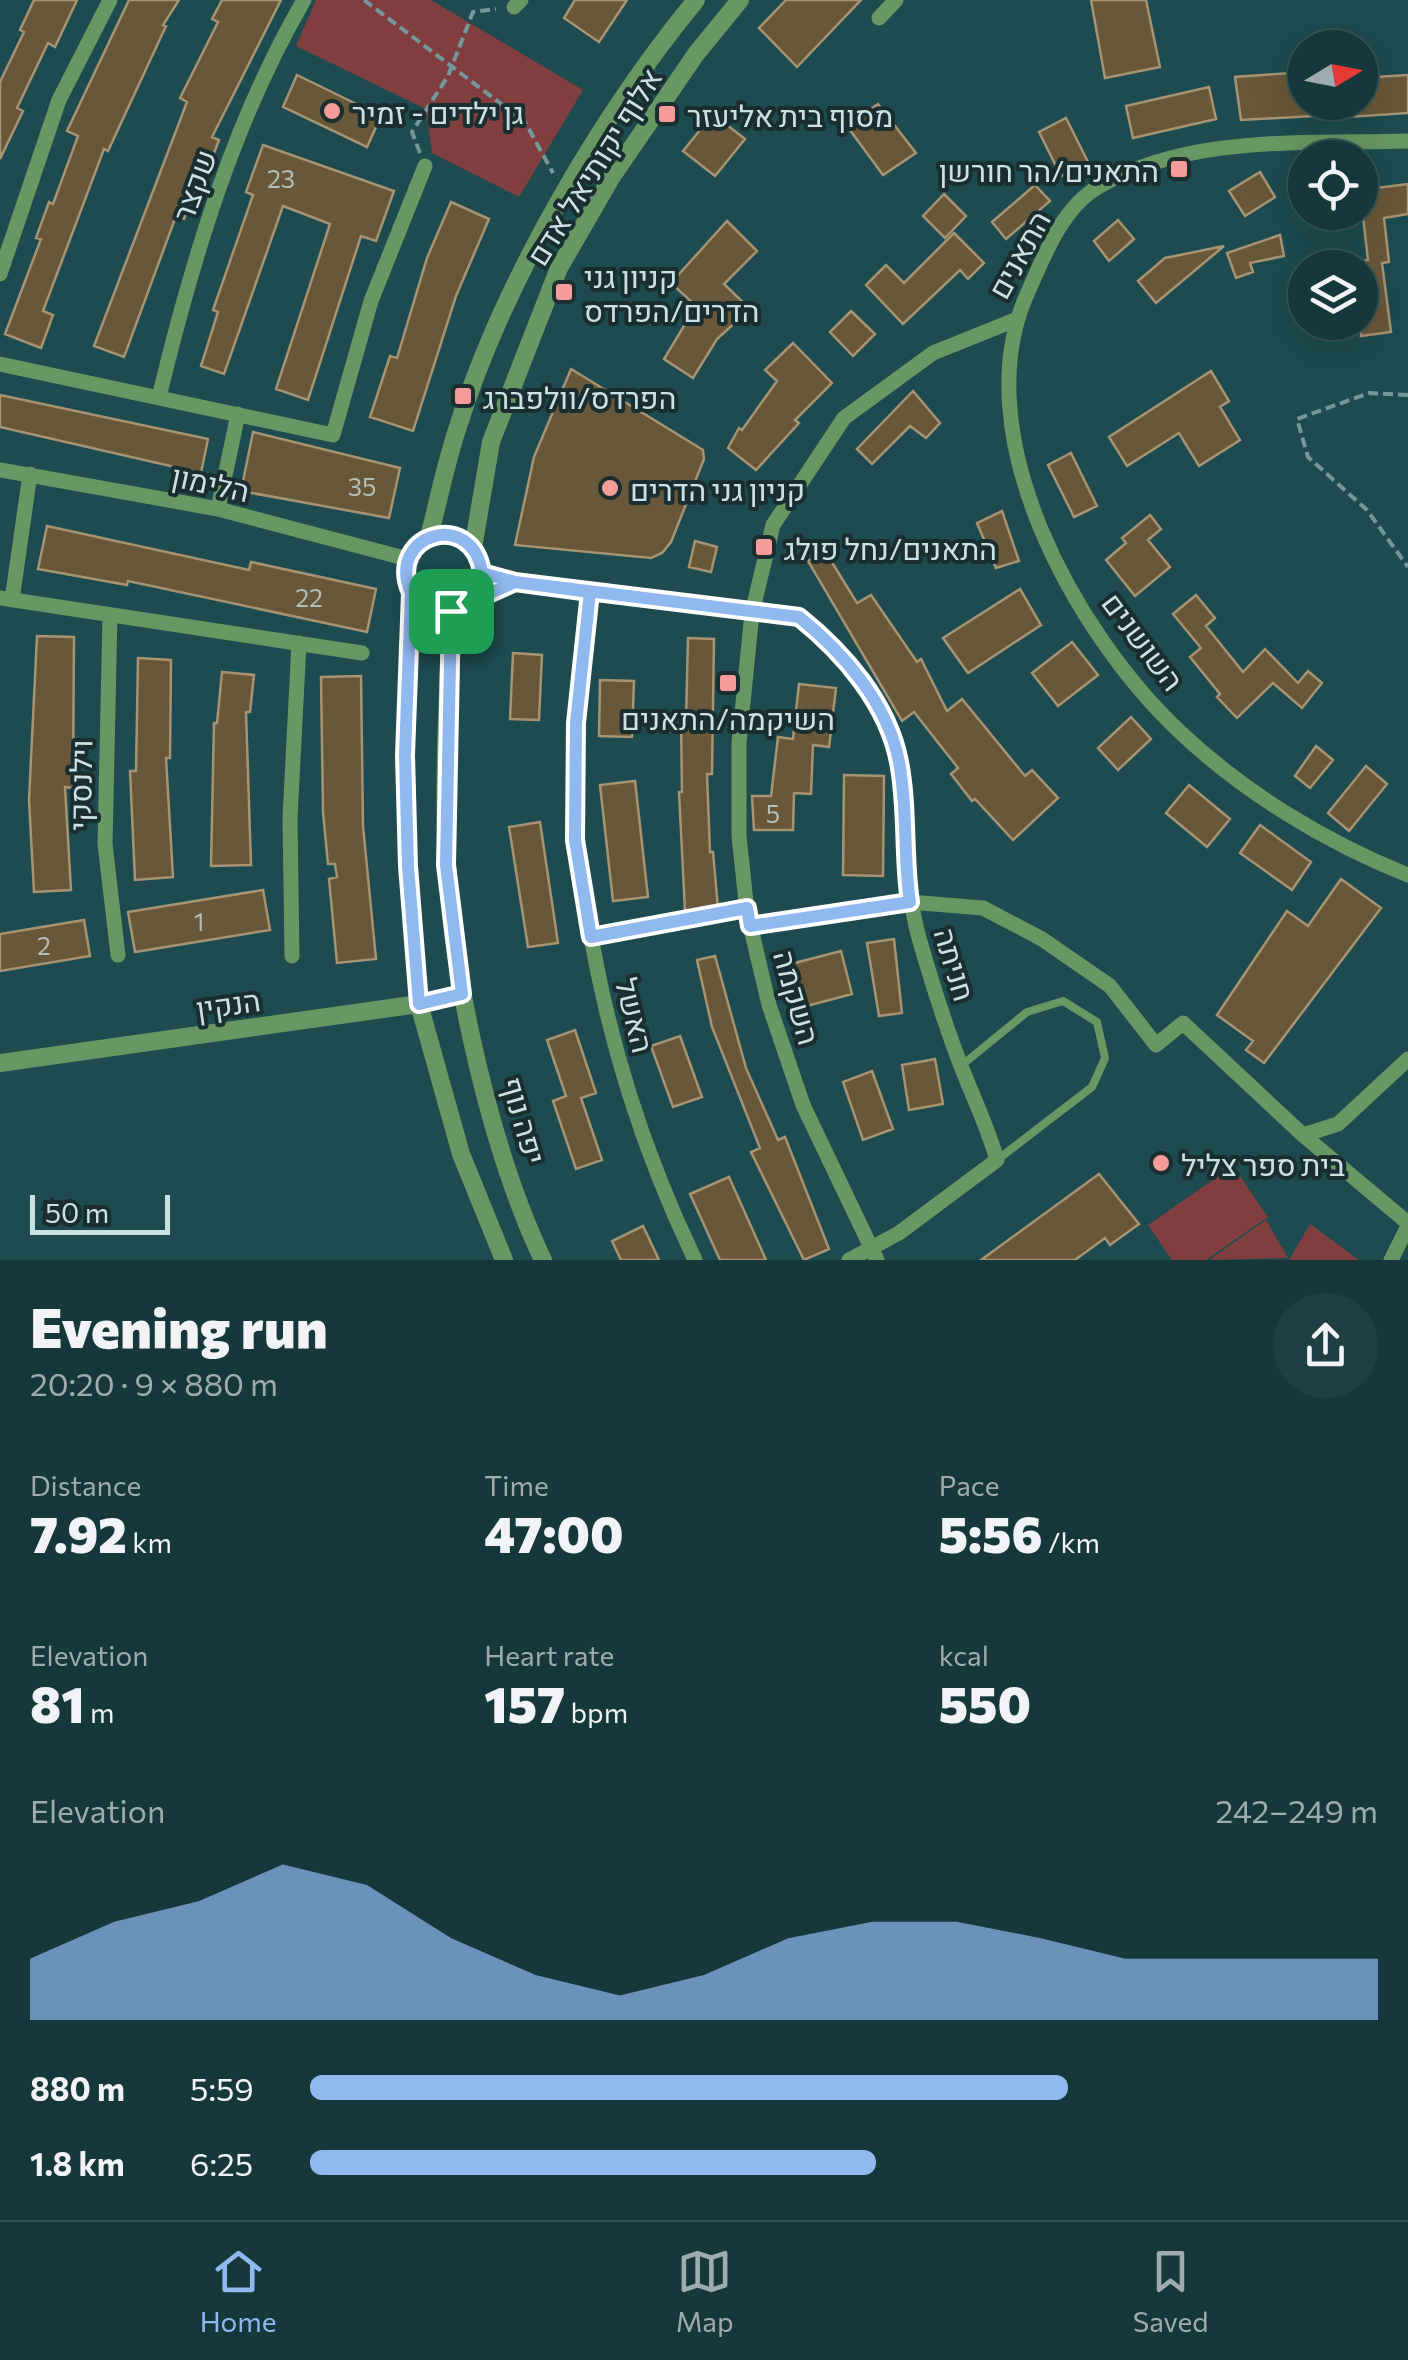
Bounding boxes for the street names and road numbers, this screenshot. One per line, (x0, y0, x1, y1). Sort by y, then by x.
street label: אלוף יקותיאל אדם (518, 60, 668, 272)
street label: שקצר (163, 144, 223, 226)
street label: התאנים (979, 204, 1057, 304)
street label: הלימון (169, 456, 253, 508)
street label: השושנים (1095, 585, 1193, 697)
street label: וילנסקי (60, 739, 98, 831)
street label: חניתה (927, 923, 985, 1005)
street label: השקמה (767, 945, 829, 1049)
street label: האשל (609, 974, 663, 1056)
street label: הנקין (193, 980, 263, 1026)
street label: יפה נוף (495, 1072, 555, 1168)

